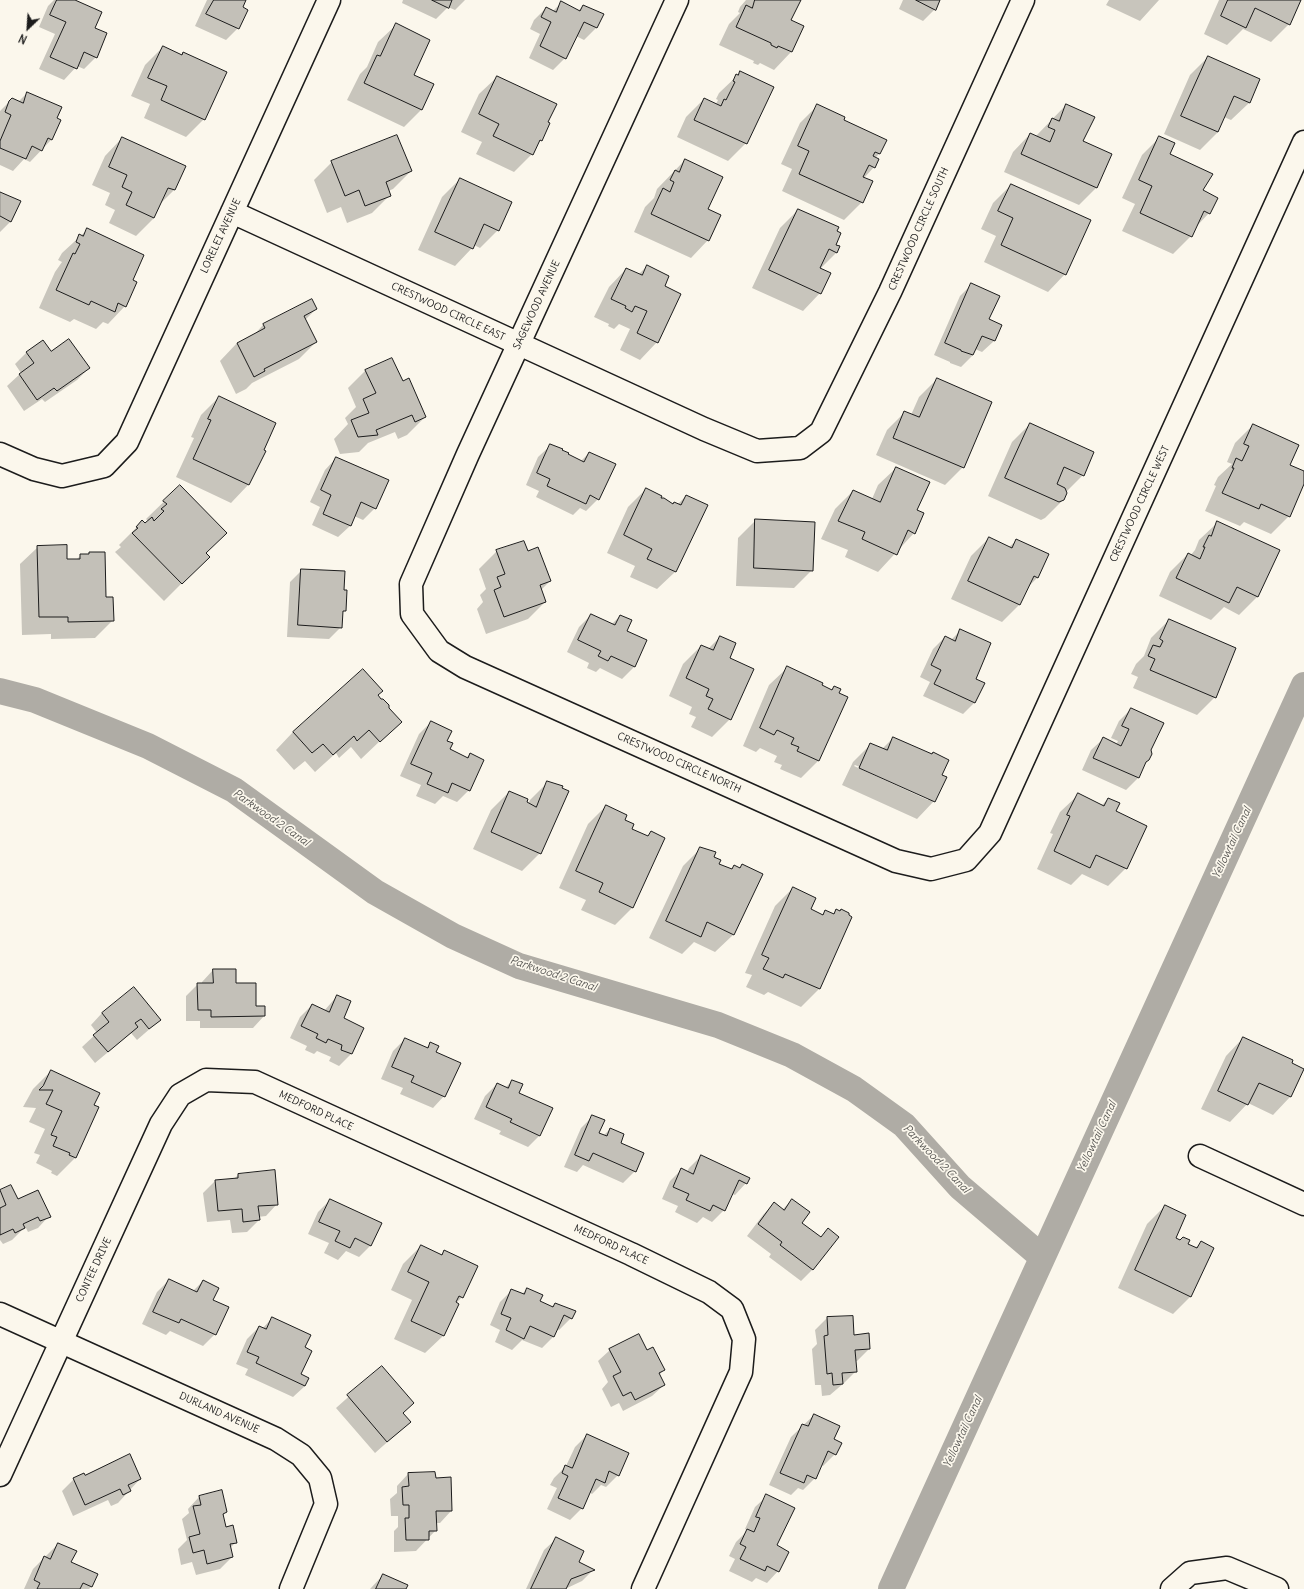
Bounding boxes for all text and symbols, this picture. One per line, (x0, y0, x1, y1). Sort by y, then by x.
north arrow (8, 8, 48, 48)
text: N (17, 31, 29, 47)
street label: CRESTWOOD CIRCLE SOUTH (886, 166, 952, 292)
street label: LORELEI AVENUE (198, 197, 244, 275)
street label: SAGEWOOD AVENUE (511, 259, 563, 351)
street label: CRESTWOOD CIRCLE EAST (389, 280, 507, 344)
street label: CRESTWOOD CIRCLE WEST (1108, 444, 1172, 564)
street label: CRESTWOOD CIRCLE NORTH (615, 730, 743, 796)
water label: Parkwood 2 Canal (230, 787, 312, 849)
water label: Yellowtail Canal (1210, 805, 1254, 881)
water label: Parkwood 2 Canal (508, 954, 598, 994)
street label: MEDFORD PLACE (277, 1089, 355, 1133)
water label: Yellowtail Canal (1075, 1099, 1119, 1175)
water label: Parkwood 2 Canal (900, 1122, 972, 1196)
street label: MEDFORD PLACE (572, 1223, 650, 1267)
street label: CONTEE DRIVE (74, 1236, 114, 1304)
street label: DURLAND AVENUE (177, 1390, 261, 1436)
water label: Yellowtail Canal (941, 1394, 985, 1470)

